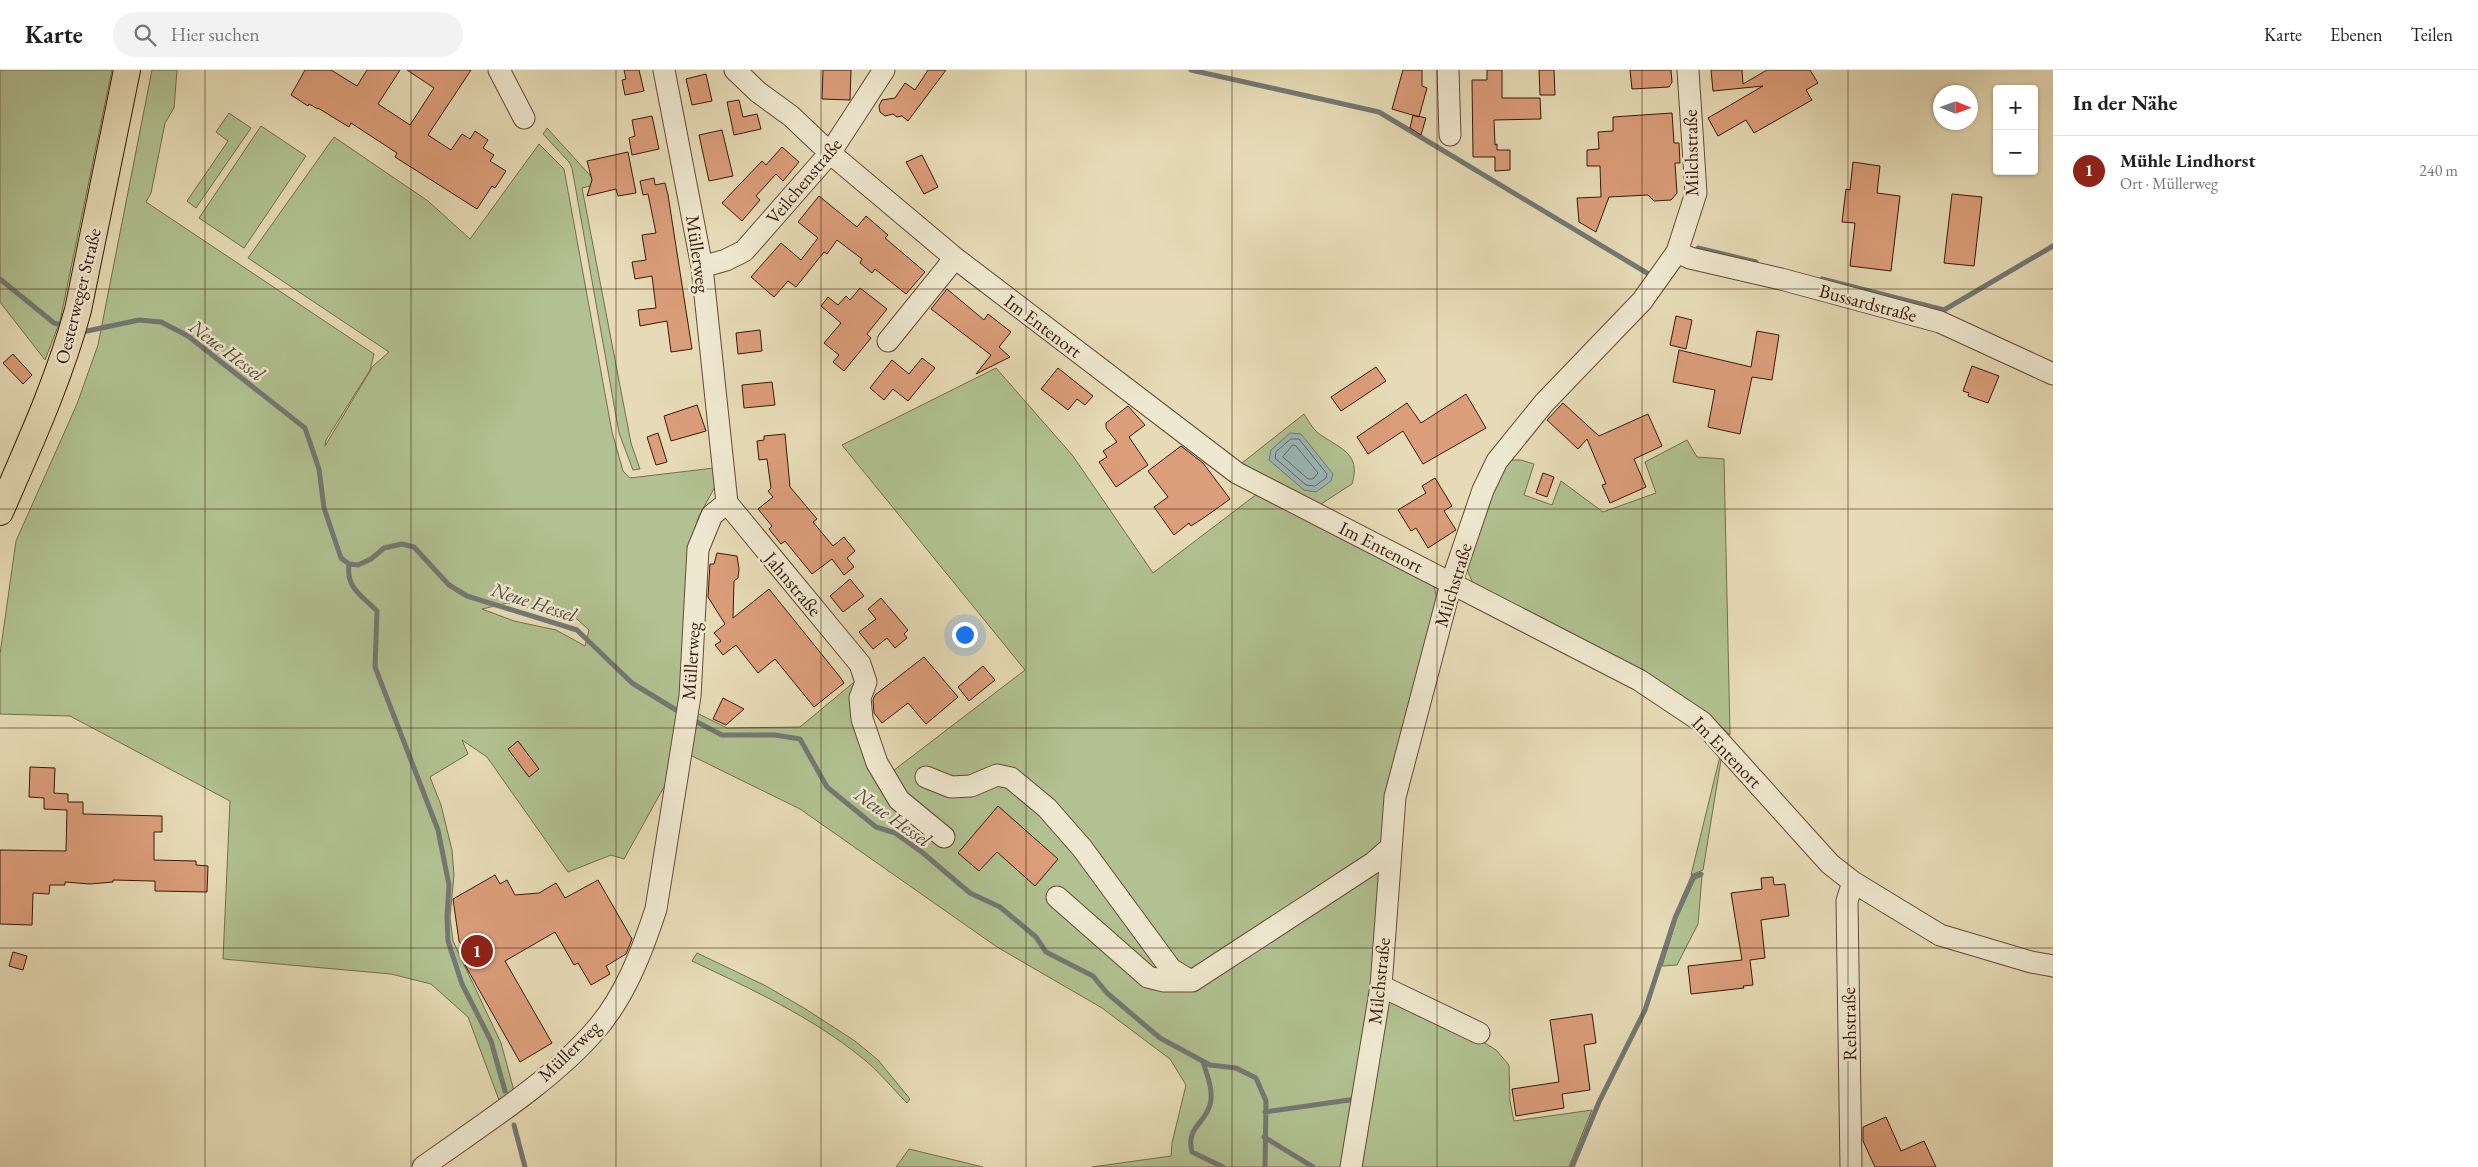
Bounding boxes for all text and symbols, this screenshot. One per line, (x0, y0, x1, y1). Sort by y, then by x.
search box (113, 12, 463, 57)
text: Karte (25, 19, 83, 50)
icon: search (131, 21, 159, 49)
text: Hier suchen (171, 22, 260, 47)
text: Karte (2264, 23, 2302, 46)
text: Ebenen (2330, 23, 2383, 46)
text: Teilen (2411, 23, 2453, 46)
north arrow (1933, 85, 1978, 130)
map controls (1993, 85, 2038, 175)
button: + (1993, 85, 2038, 130)
text: In der Nähe (2073, 89, 2178, 116)
street label: Milchstraße (1678, 109, 1704, 197)
button: − (1993, 130, 2038, 175)
street label: Veilchenstraße (761, 133, 847, 229)
text: Mühle Lindhorst (2120, 148, 2256, 173)
text: 1 (2085, 160, 2093, 181)
text: 240 m (2419, 160, 2458, 181)
text: Ort · Müllerweg (2120, 173, 2218, 194)
street label: Müllerweg (680, 214, 716, 295)
street label: Oesterweger Straße (49, 225, 107, 367)
street label: Bussardstraße (1816, 278, 1920, 328)
street label: Im Entenort (999, 289, 1087, 363)
water label: Neue Hessel (183, 313, 271, 388)
street label: Im Entenort (1335, 515, 1427, 579)
street label: Milchstraße (1428, 540, 1478, 630)
street label: Jahnstraße (757, 545, 827, 621)
water label: Neue Hessel (487, 576, 581, 628)
street label: Müllerweg (676, 620, 706, 701)
your location (952, 622, 978, 648)
street label: Im Entenort (1686, 711, 1768, 793)
water label: Neue Hessel (849, 781, 937, 854)
pin: 1 (461, 932, 493, 970)
street label: Milchstraße (1362, 936, 1396, 1026)
street label: Rehstraße (1836, 987, 1862, 1061)
street label: Müllerweg (532, 1014, 606, 1087)

